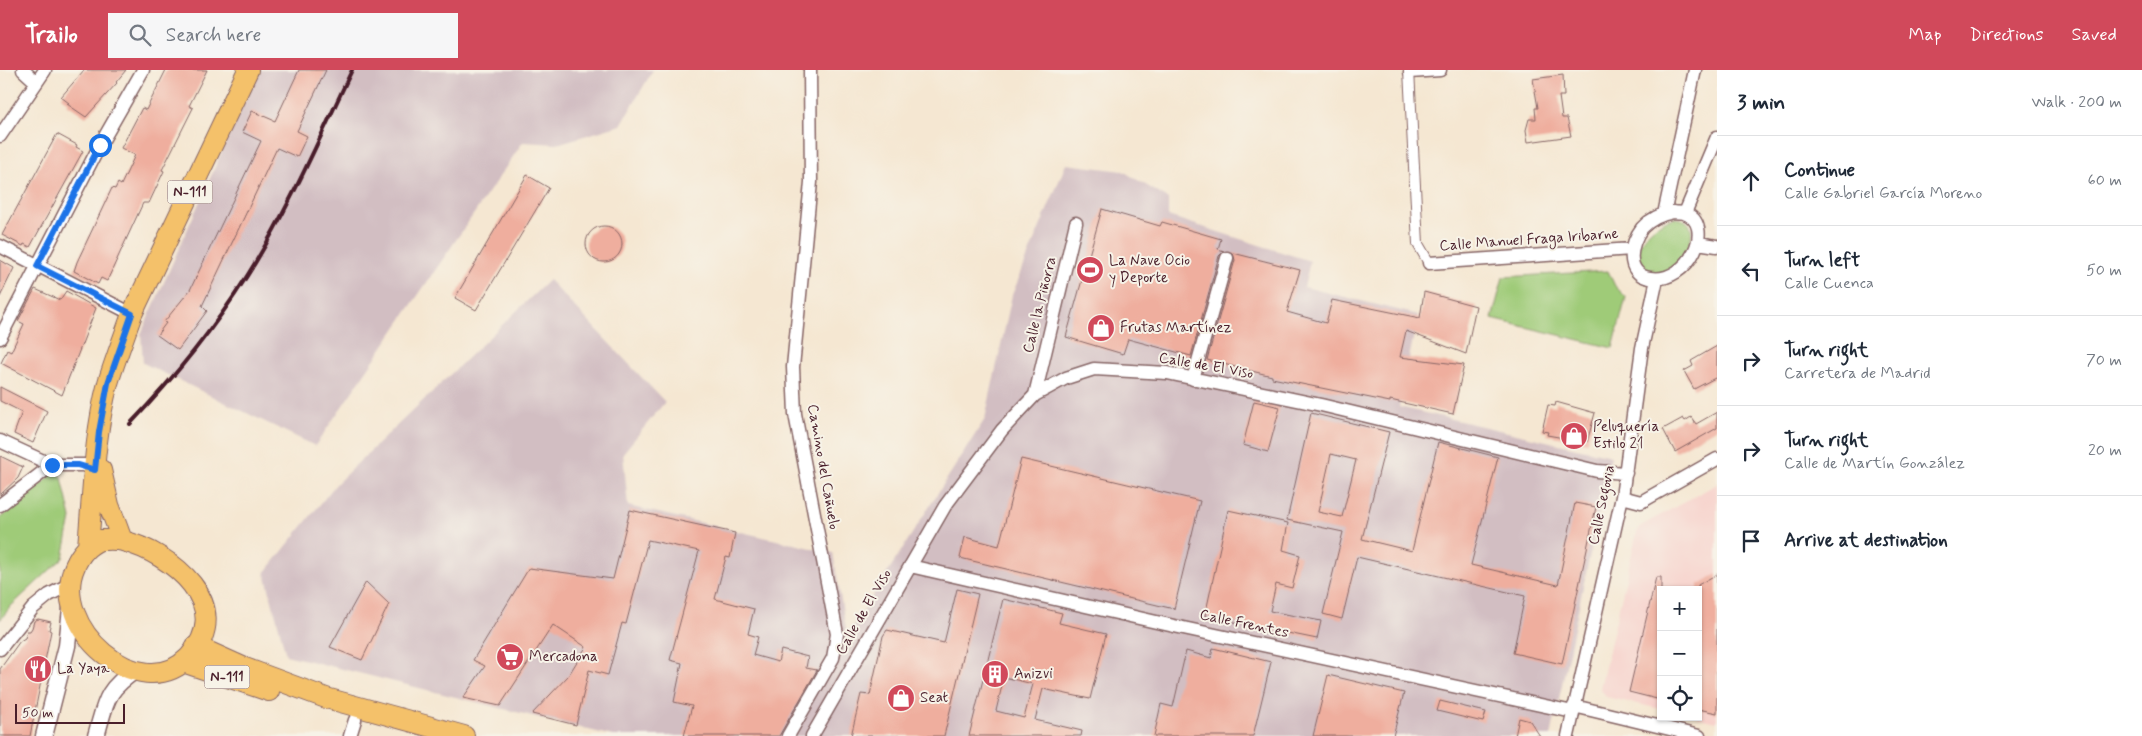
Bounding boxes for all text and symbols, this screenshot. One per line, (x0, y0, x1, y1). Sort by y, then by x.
search box (108, 13, 458, 58)
text: Trailo (25, 20, 78, 51)
icon: search (126, 21, 154, 49)
text: Search here (166, 23, 261, 48)
text: Map (1909, 23, 1942, 47)
text: Directions (1970, 23, 2044, 47)
text: Saved (2072, 23, 2117, 47)
text: 3 min (1737, 89, 1785, 117)
text: Walk · 200 m (2031, 92, 2122, 113)
route start (89, 134, 112, 157)
text: Continue (1784, 158, 1855, 183)
icon: ahead (1737, 167, 1765, 195)
text: 60 m (2088, 170, 2122, 191)
road number: N-111 (168, 180, 212, 204)
text: Calle Gabriel García Moreno (1784, 183, 1982, 204)
street label: Calle Manuel Fraga Iribarne (1439, 224, 1619, 257)
text: Turn left (1784, 248, 1860, 273)
place label: La Nave Ocio y Deporte (1109, 251, 1190, 288)
street label: Calle la Piñorra (1018, 255, 1062, 355)
sports icon: La Nave Ocio y Deporte (1075, 255, 1105, 285)
icon: left (1737, 257, 1765, 285)
text: 50 m (2086, 260, 2122, 281)
text: Calle Cuenca (1784, 273, 1874, 294)
shop icon: Frutas Martínez (1086, 313, 1116, 343)
place label: Frutas Martínez (1120, 318, 1232, 338)
text: Turn right (1784, 338, 1868, 363)
icon: right (1737, 347, 1765, 375)
street label: Calle de El Viso (1157, 348, 1255, 384)
text: 70 m (2086, 350, 2122, 371)
text: Carretera de Madrid (1784, 363, 1931, 384)
street label: Camino del Cañuelo (802, 403, 844, 532)
place label: Peluquería Estilo 21 (1593, 417, 1659, 454)
shop icon: Peluquería Estilo 21 (1559, 421, 1589, 451)
text: Turn right (1784, 428, 1868, 453)
icon: right (1737, 437, 1765, 465)
text: 20 m (2088, 440, 2122, 461)
text: Calle de Martín González (1784, 453, 1965, 474)
route end (41, 454, 64, 477)
street label: Calle Segovia (1584, 463, 1621, 547)
icon: arrive (1737, 527, 1765, 555)
text: Arrive at destination (1784, 528, 1948, 553)
street label: Calle de El Viso (831, 565, 897, 658)
map controls (1657, 586, 1702, 721)
button: + (1657, 586, 1702, 631)
street label: Calle Frentes (1198, 605, 1291, 643)
button: − (1657, 631, 1702, 676)
supermarket icon: Mercadona (495, 642, 525, 672)
place label: Mercadona (529, 647, 598, 667)
restaurant icon: La Yaya (23, 654, 53, 684)
place label: La Yaya (57, 659, 111, 679)
building icon: Anizvi (980, 659, 1010, 689)
place label: Anizvi (1014, 664, 1053, 684)
road number: N-111 (204, 666, 250, 688)
button: locate (1657, 676, 1702, 721)
shop icon: Seat (886, 683, 916, 713)
place label: Seat (920, 688, 948, 708)
scale bar (15, 701, 125, 724)
text: 50 m (22, 704, 53, 722)

